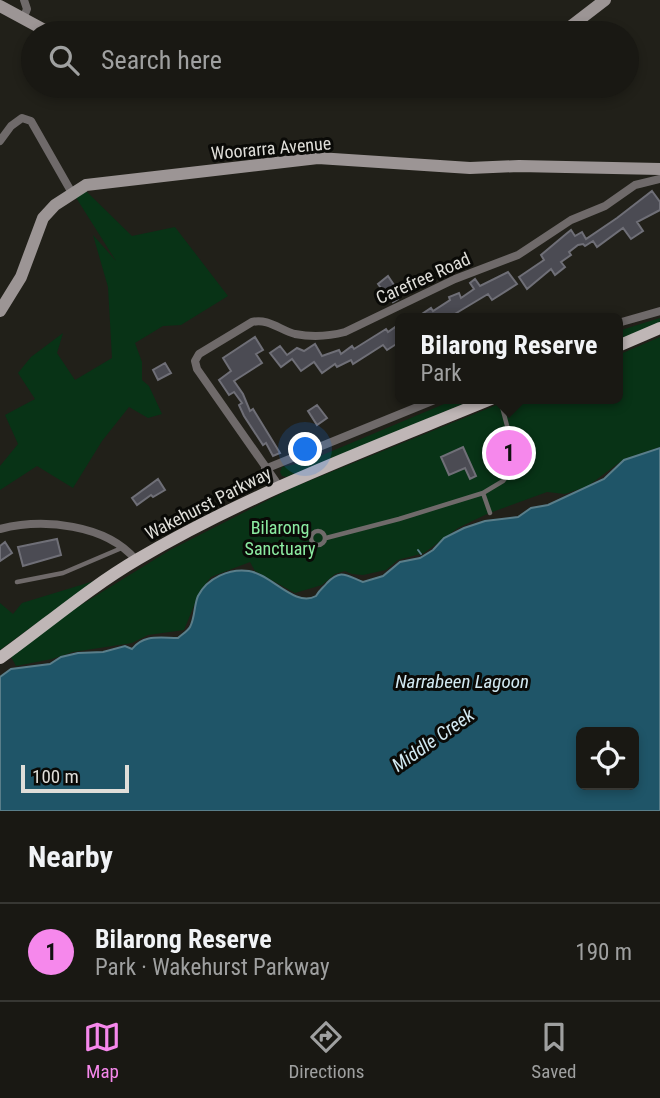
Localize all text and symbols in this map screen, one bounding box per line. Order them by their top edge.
search box [21,21,639,98]
icon: search [45,41,83,79]
text: Search here [101,45,222,75]
street label: Woorarra Avenue [210,132,332,164]
street label: Carefree Road [373,248,473,308]
popup [395,313,623,404]
text: Bilarong Reserve [421,330,597,360]
text: Park [421,360,462,387]
pin: 1 [486,427,532,479]
your location [288,432,322,466]
street label: Wakehurst Parkway [141,462,275,544]
park label: Bilarong Sanctuary [245,517,316,559]
water label: Narrabeen Lagoon [395,670,529,693]
water label: Middle Creek [387,703,479,777]
map controls [576,727,639,790]
button: locate [576,727,639,790]
scale bar [21,762,130,794]
text: 100 m [32,765,79,788]
text: Nearby [28,839,113,874]
text: Bilarong Reserve [95,924,272,954]
text: 1 [45,939,57,966]
text: 190 m [575,939,632,966]
text: Park · Wakehurst Parkway [95,954,329,981]
tab: Map [83,1018,121,1083]
tab: Directions [288,1018,364,1083]
tab: Saved [531,1018,577,1083]

